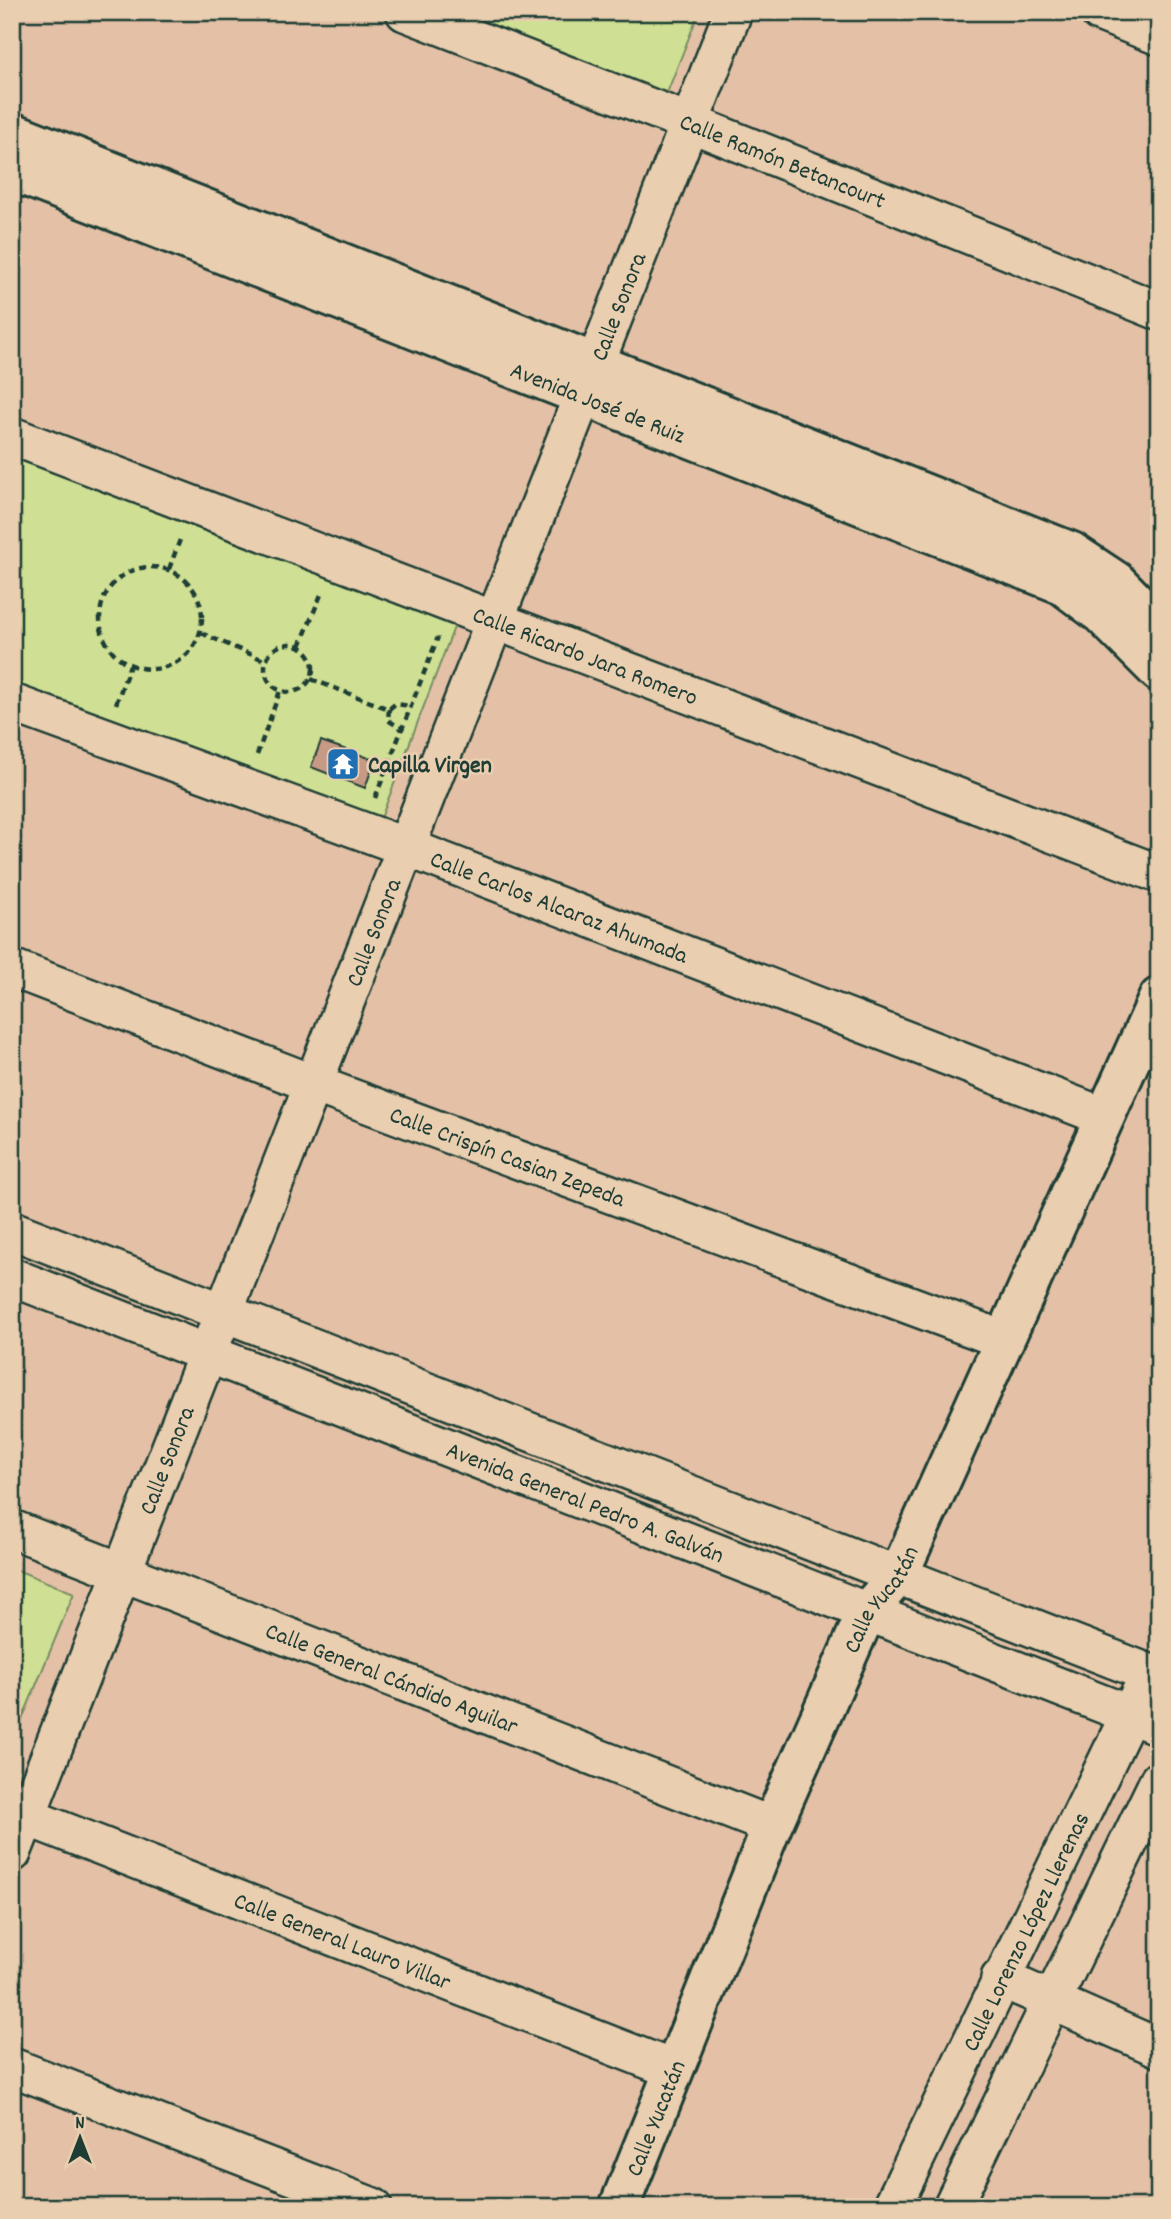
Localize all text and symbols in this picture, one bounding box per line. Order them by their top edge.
street label: Calle Ramón Betancourt [674,107,890,220]
street label: Calle Sonora [584,248,657,367]
street label: Avenida José de Ruiz [505,355,690,454]
street label: Calle Ricardo Jara Romero [467,599,702,716]
temple icon: Capilla Virgen [324,745,362,783]
place label: Capilla Virgen [368,750,492,784]
street label: Calle Carlos Alcaraz Ahumada [424,844,693,975]
street label: Calle Sonora [339,873,412,992]
street label: Calle Crispín Casian Zepeda [384,1099,630,1218]
street label: Calle Sonora [132,1401,206,1520]
street label: Avenida General Pedro A. Galván [441,1435,728,1574]
street label: Calle Yucatán [836,1541,929,1659]
street label: Calle General Cándido Aguilar [260,1616,522,1745]
street label: Calle Lorenzo López Llerenas [955,1807,1100,2058]
street label: Calle General Lauro Villar [228,1885,455,2001]
street label: Calle Yucatán [619,2056,696,2182]
north arrow [46,2104,116,2174]
text: N [75,2111,85,2138]

